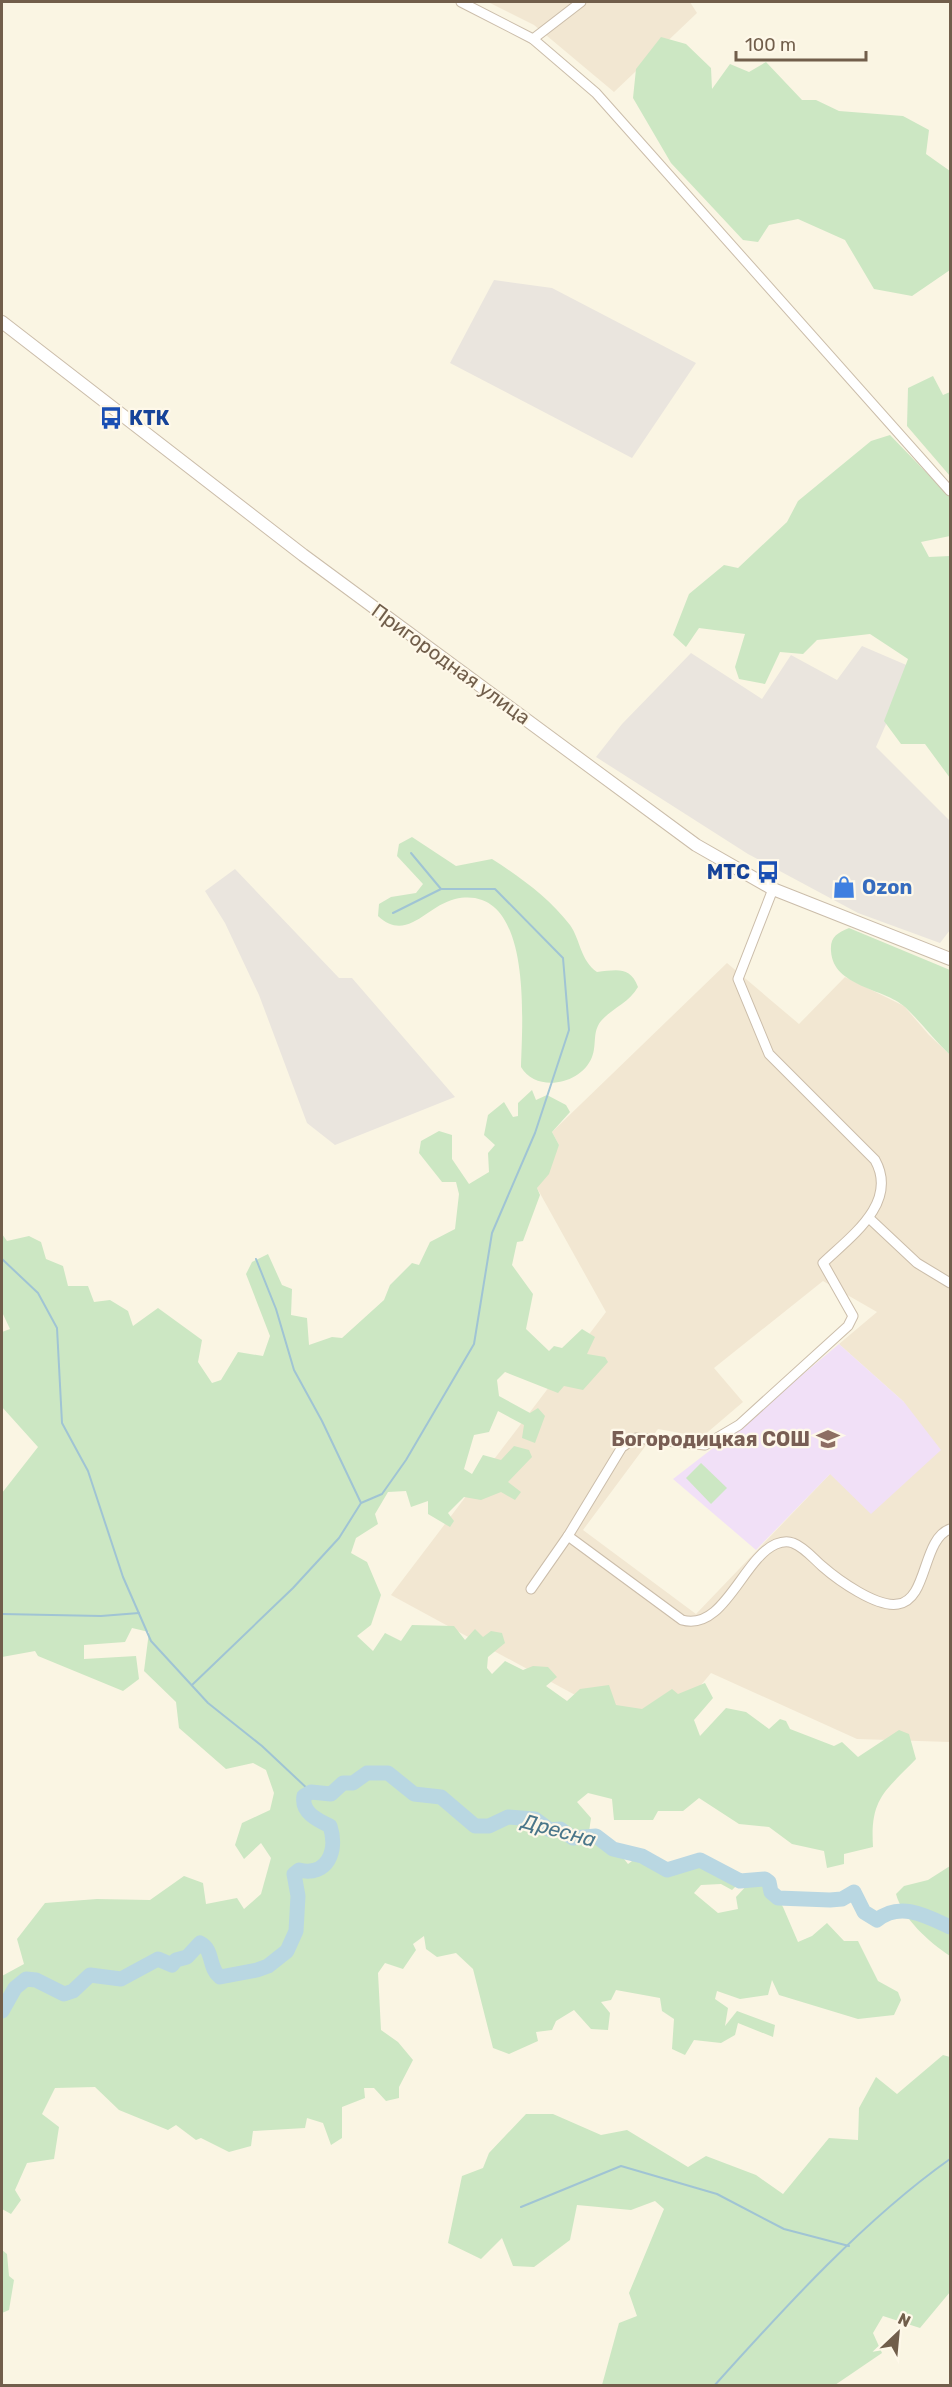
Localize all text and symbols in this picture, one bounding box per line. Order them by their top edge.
scale bar [736,24,866,62]
text: 100 m [745,34,796,56]
bus stop icon: КТК [98,405,124,431]
place label: КТК [129,406,170,430]
street label: Пригородная улица [367,598,535,730]
bus stop icon: МТС [755,859,781,885]
place label: МТС [707,860,750,884]
shop icon: Ozon [831,874,857,900]
place label: Ozon [862,875,912,899]
school or university icon: Богородицкая СОШ [815,1426,841,1452]
place label: Богородицкая СОШ [611,1427,810,1451]
water label: Дресна [517,1808,599,1852]
north arrow [868,2303,928,2363]
text: N [895,2309,914,2331]

